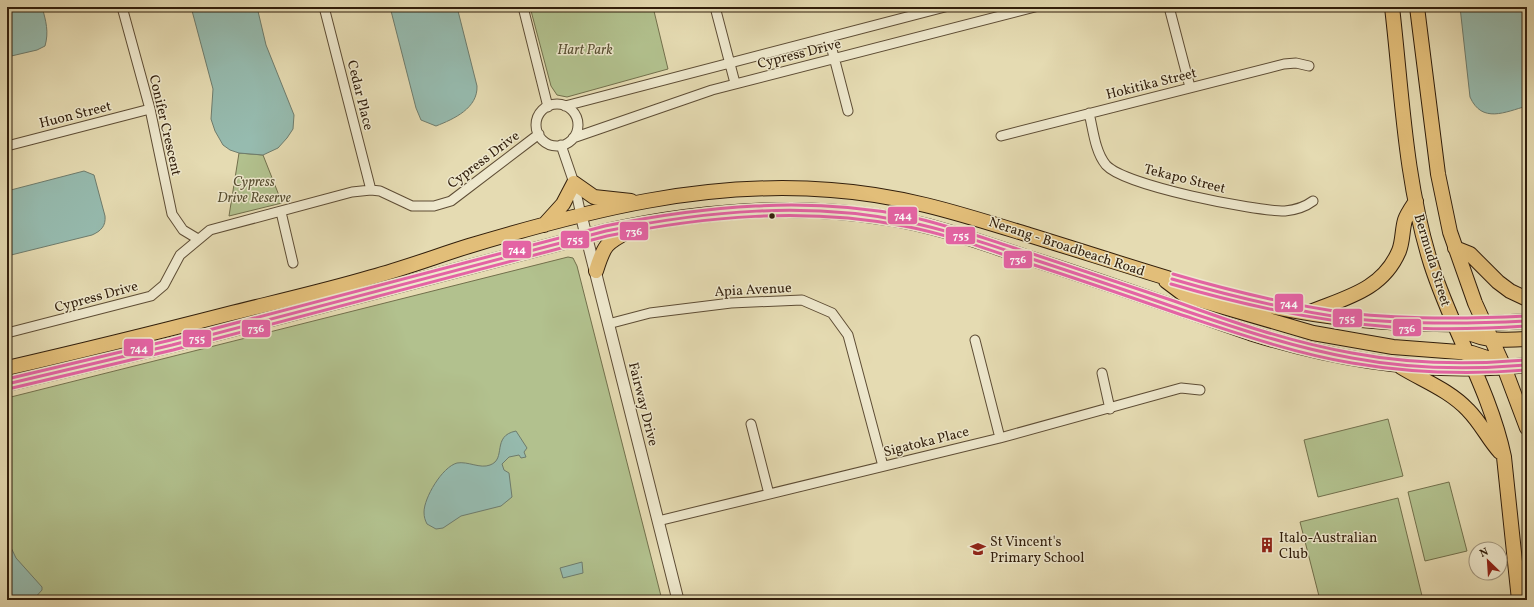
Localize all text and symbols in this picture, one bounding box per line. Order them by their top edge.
street label: Cypress Drive [756,35,844,74]
park label: Hart Park [557,41,613,60]
street label: Cedar Place [342,58,377,133]
street label: Hokitika Street [1104,64,1199,105]
street label: Conifer Crescent [144,73,185,178]
street label: Huon Street [37,97,114,134]
street label: Cypress Drive [444,127,524,194]
street label: Tekapo Street [1142,160,1227,199]
park label: Cypress Drive Reserve [217,173,291,208]
line badge: 744 [887,206,918,225]
text: 744 [894,209,912,224]
unlabelled marker [767,211,777,221]
street label: Bermuda Street [1408,212,1455,309]
street label: Nerang - Broadbeach Road [986,213,1147,282]
line badge: 736 [619,221,649,241]
text: 736 [626,225,642,240]
line badge: 755 [945,226,976,245]
text: 755 [953,229,969,244]
line badge: 755 [560,230,590,249]
text: 755 [567,233,583,248]
line badge: 744 [502,240,532,259]
text: 744 [508,243,526,258]
line badge: 736 [1003,250,1033,269]
text: 736 [1010,253,1026,268]
street label: Cypress Drive [53,277,141,318]
street label: Apia Avenue [714,279,792,302]
line badge: 744 [1274,293,1304,313]
text: 744 [1280,297,1298,312]
line badge: 755 [1332,308,1363,328]
text: 755 [1339,312,1355,327]
line badge: 736 [1392,318,1422,337]
line badge: 736 [241,319,271,338]
text: 736 [248,322,264,337]
text: 736 [1399,322,1415,337]
line badge: 755 [182,329,212,348]
text: 755 [189,332,205,347]
line badge: 744 [123,338,154,357]
text: 744 [130,342,148,357]
street label: Fairway Drive [623,360,662,449]
street label: Sigatoka Place [882,423,971,462]
place label: Italo-Australian Club [1279,529,1377,564]
place label: St Vincent's Primary School [990,533,1084,568]
building icon: Italo-Australian Club [1258,536,1276,554]
school or university icon: St Vincent's Primary School [969,540,987,558]
north arrow [1468,541,1508,581]
text: N [1478,545,1491,562]

